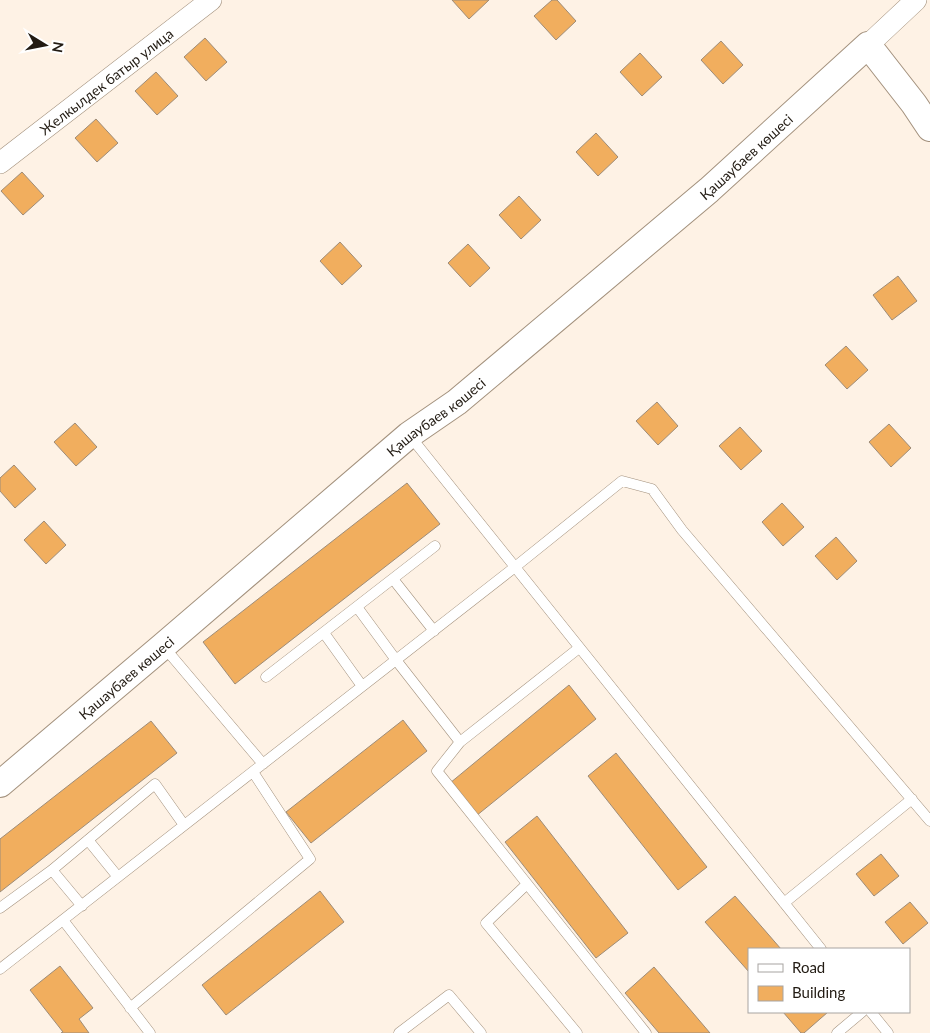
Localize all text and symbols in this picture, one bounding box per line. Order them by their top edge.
north arrow [20,20,70,70]
street label: Желкылдек батыр улица [36,24,176,138]
text: N [49,41,68,54]
street label: Қашаубаев көшесі [696,110,796,203]
street label: Қашаубаев көшесі [383,374,488,459]
street label: Қашаубаев көшесі [75,632,177,722]
legend [748,948,910,1013]
text: Road [792,958,825,976]
text: Building [792,983,845,1001]

